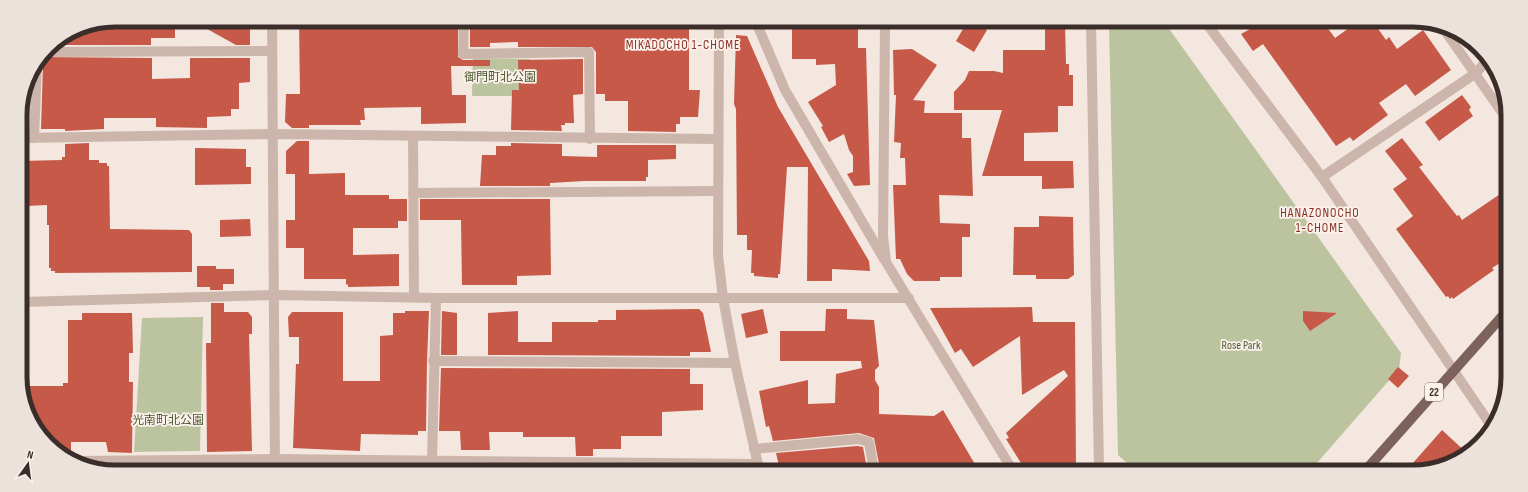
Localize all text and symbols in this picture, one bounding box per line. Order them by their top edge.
district label: MIKADOCHO 1-CHOME [626,37,740,53]
park label: 御門町北公園 [464,70,536,85]
district label: HANAZONOCHO 1-CHOME [1280,205,1360,236]
park label: Rose Park [1222,338,1261,353]
road number: 22 [1425,383,1443,401]
park label: 光南町北公園 [132,413,204,428]
north arrow [8,444,48,484]
text: N [26,448,35,462]

